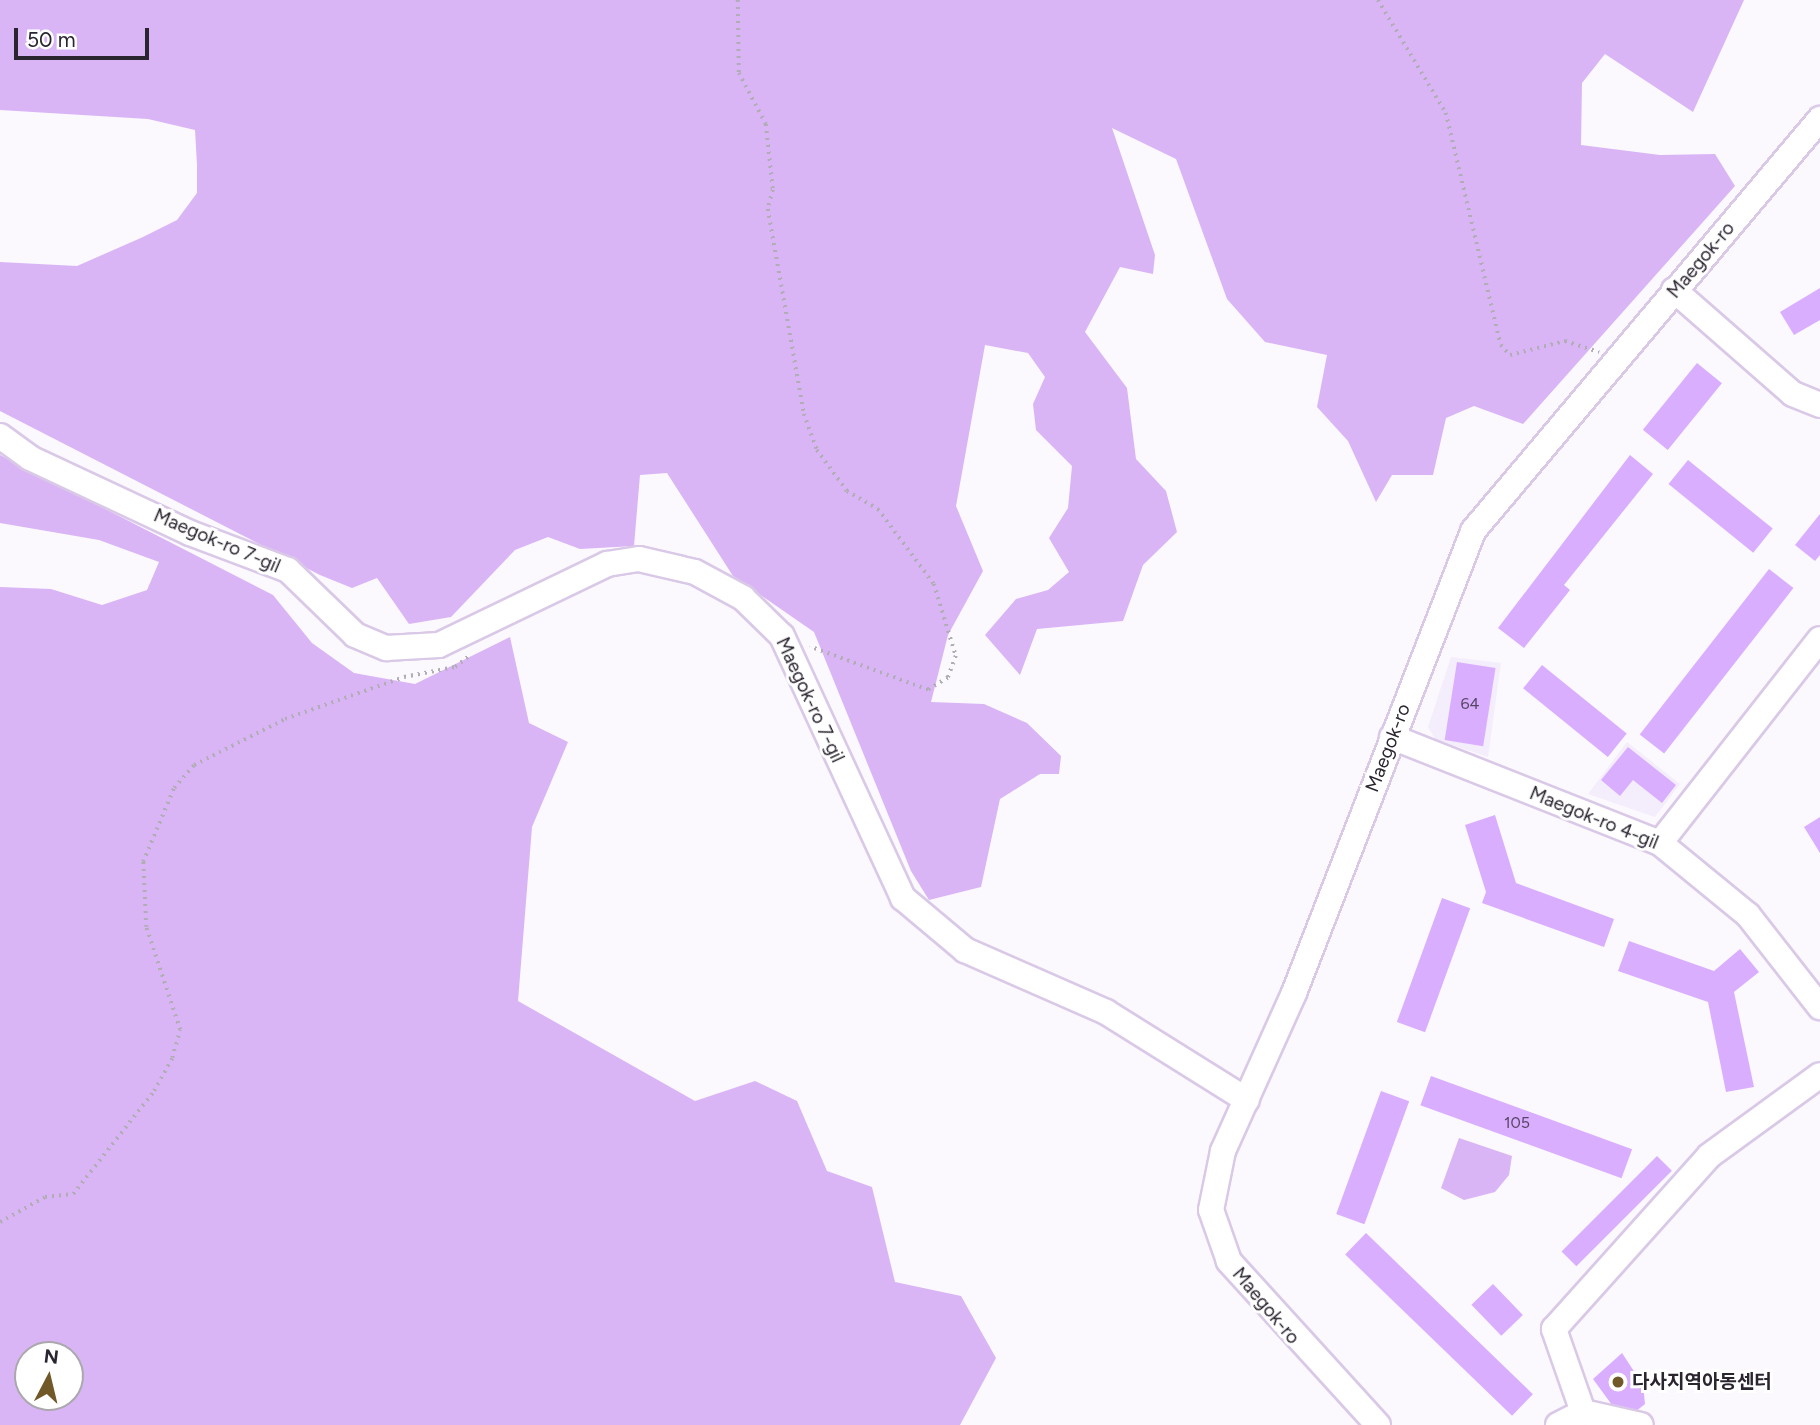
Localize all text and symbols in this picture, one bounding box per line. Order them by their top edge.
scale bar [18,14,152,58]
text: 50 m [27,27,76,52]
street label: Maegok-ro [1662,217,1740,303]
street label: Maegok-ro 7-gil [150,504,284,578]
street label: Maegok-ro 7-gil [771,634,849,766]
house number: 64 [1461,694,1479,714]
street label: Maegok-ro [1361,701,1415,795]
street label: Maegok-ro 4-gil [1526,782,1662,854]
house number: 105 [1504,1113,1530,1133]
street label: Maegok-ro [1227,1263,1305,1349]
north arrow [14,1341,84,1411]
text: N [43,1344,60,1369]
place label: 다사지역아동센터 [1632,1371,1772,1393]
marker: 다사지역아동센터 [1610,1374,1626,1390]

